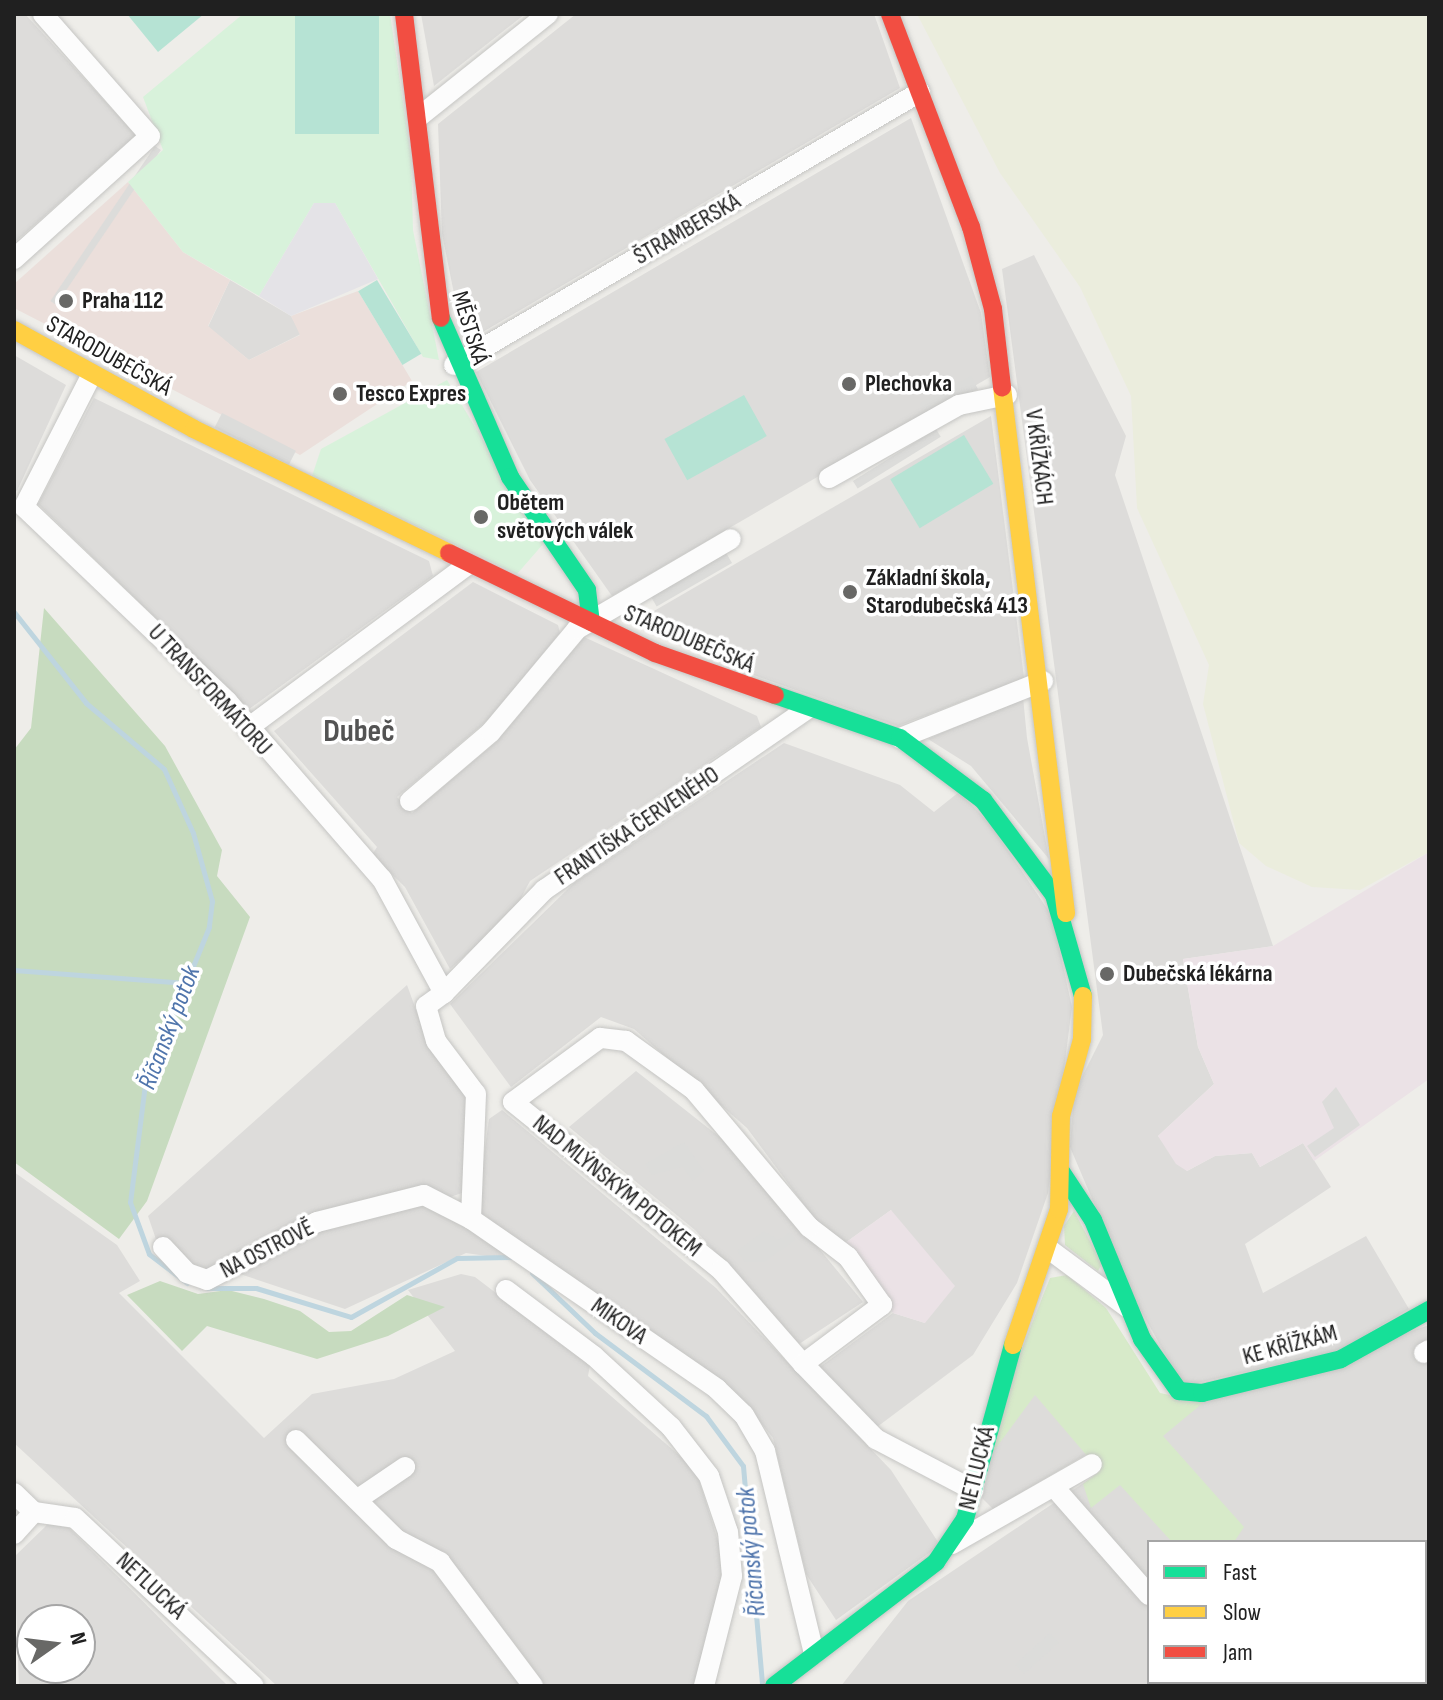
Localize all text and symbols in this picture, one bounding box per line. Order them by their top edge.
street label: ŠTRAMBERSKÁ [629,187,745,271]
place label: Praha 112 [82,287,164,315]
street label: MĚSTSKÁ [445,288,495,368]
marker: Praha 112 [57,292,75,310]
street label: STARODUBEČSKÁ [41,310,177,402]
place label: Plechovka [865,370,952,398]
marker: Plechovka [840,375,858,393]
place label: Tesco Expres [356,380,466,408]
marker: Tesco Expres [331,385,349,403]
street label: V KŘÍŽKÁCH [1019,408,1059,506]
place label: Obětem světových válek [497,489,633,545]
marker: Obětem světových válek [472,508,490,526]
place label: Základní škola, Starodubečská 413 [866,564,1028,620]
marker: Základní škola, Starodubečská 413 [841,583,859,601]
street label: STARODUBEČSKÁ [619,599,759,679]
street label: U TRANSFORMÁTORU [142,618,278,762]
district label: Dubeč [323,713,395,751]
street label: FRANTIŠKA ČERVENÉHO [549,760,725,892]
place label: Dubečská lékárna [1123,960,1272,988]
water label: Říčanský potok [132,962,208,1094]
marker: Dubečská lékárna [1098,965,1116,983]
street label: NAD MLÝNSKÝM POTOKEM [527,1109,707,1263]
street label: NA OSTROVĚ [215,1213,319,1285]
street label: MIKOVA [585,1292,653,1350]
street label: KE KŘÍŽKÁM [1240,1319,1340,1371]
street label: NETLUCKÁ [953,1423,1001,1513]
water label: Říčanský potok [731,1486,773,1618]
legend [1147,1540,1427,1684]
street label: NETLUCKÁ [110,1546,192,1626]
text: Fast [1223,1558,1257,1587]
text: Slow [1223,1598,1261,1627]
north arrow [16,1604,96,1684]
text: N [63,1630,92,1648]
text: Jam [1223,1638,1253,1667]

